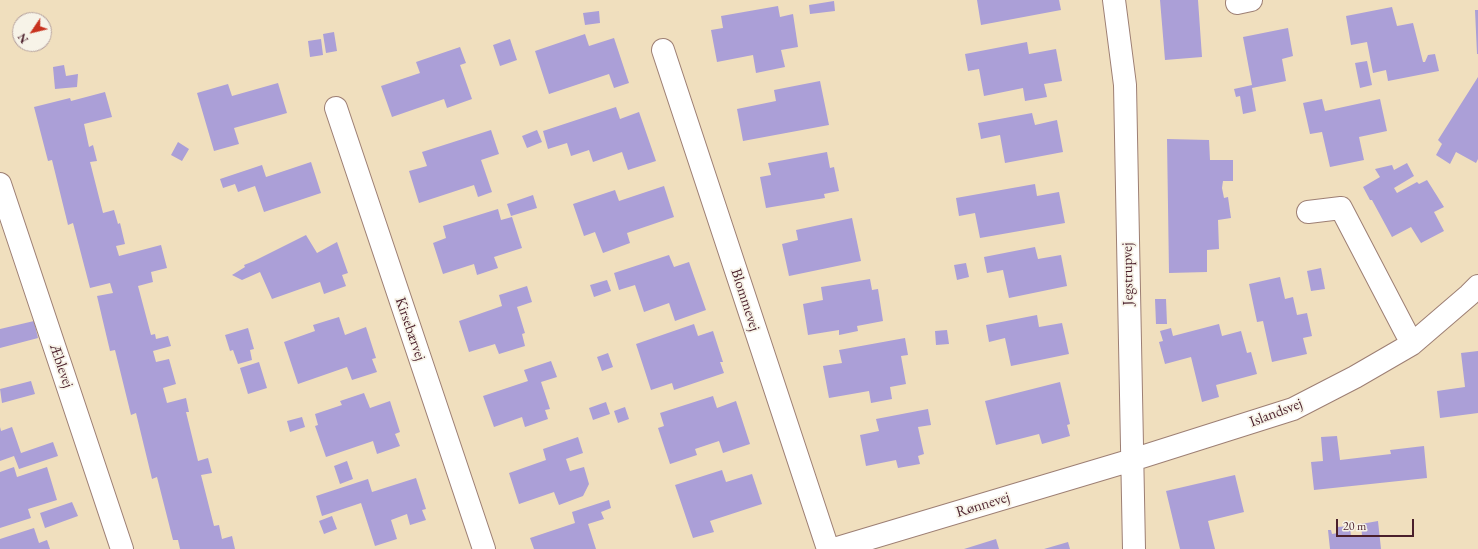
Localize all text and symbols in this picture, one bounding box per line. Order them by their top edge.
north arrow [12,12,52,52]
text: N [15,31,31,46]
street label: Jegstrupvej [1118,242,1138,306]
street label: Blommevej [726,267,764,333]
street label: Kirsebærvej [391,295,429,363]
street label: Æblevej [45,342,77,390]
street label: Islandsvej [1247,395,1305,431]
street label: Rønnevej [954,488,1012,522]
scale bar [1338,511,1416,537]
text: 20 m [1343,518,1366,534]

